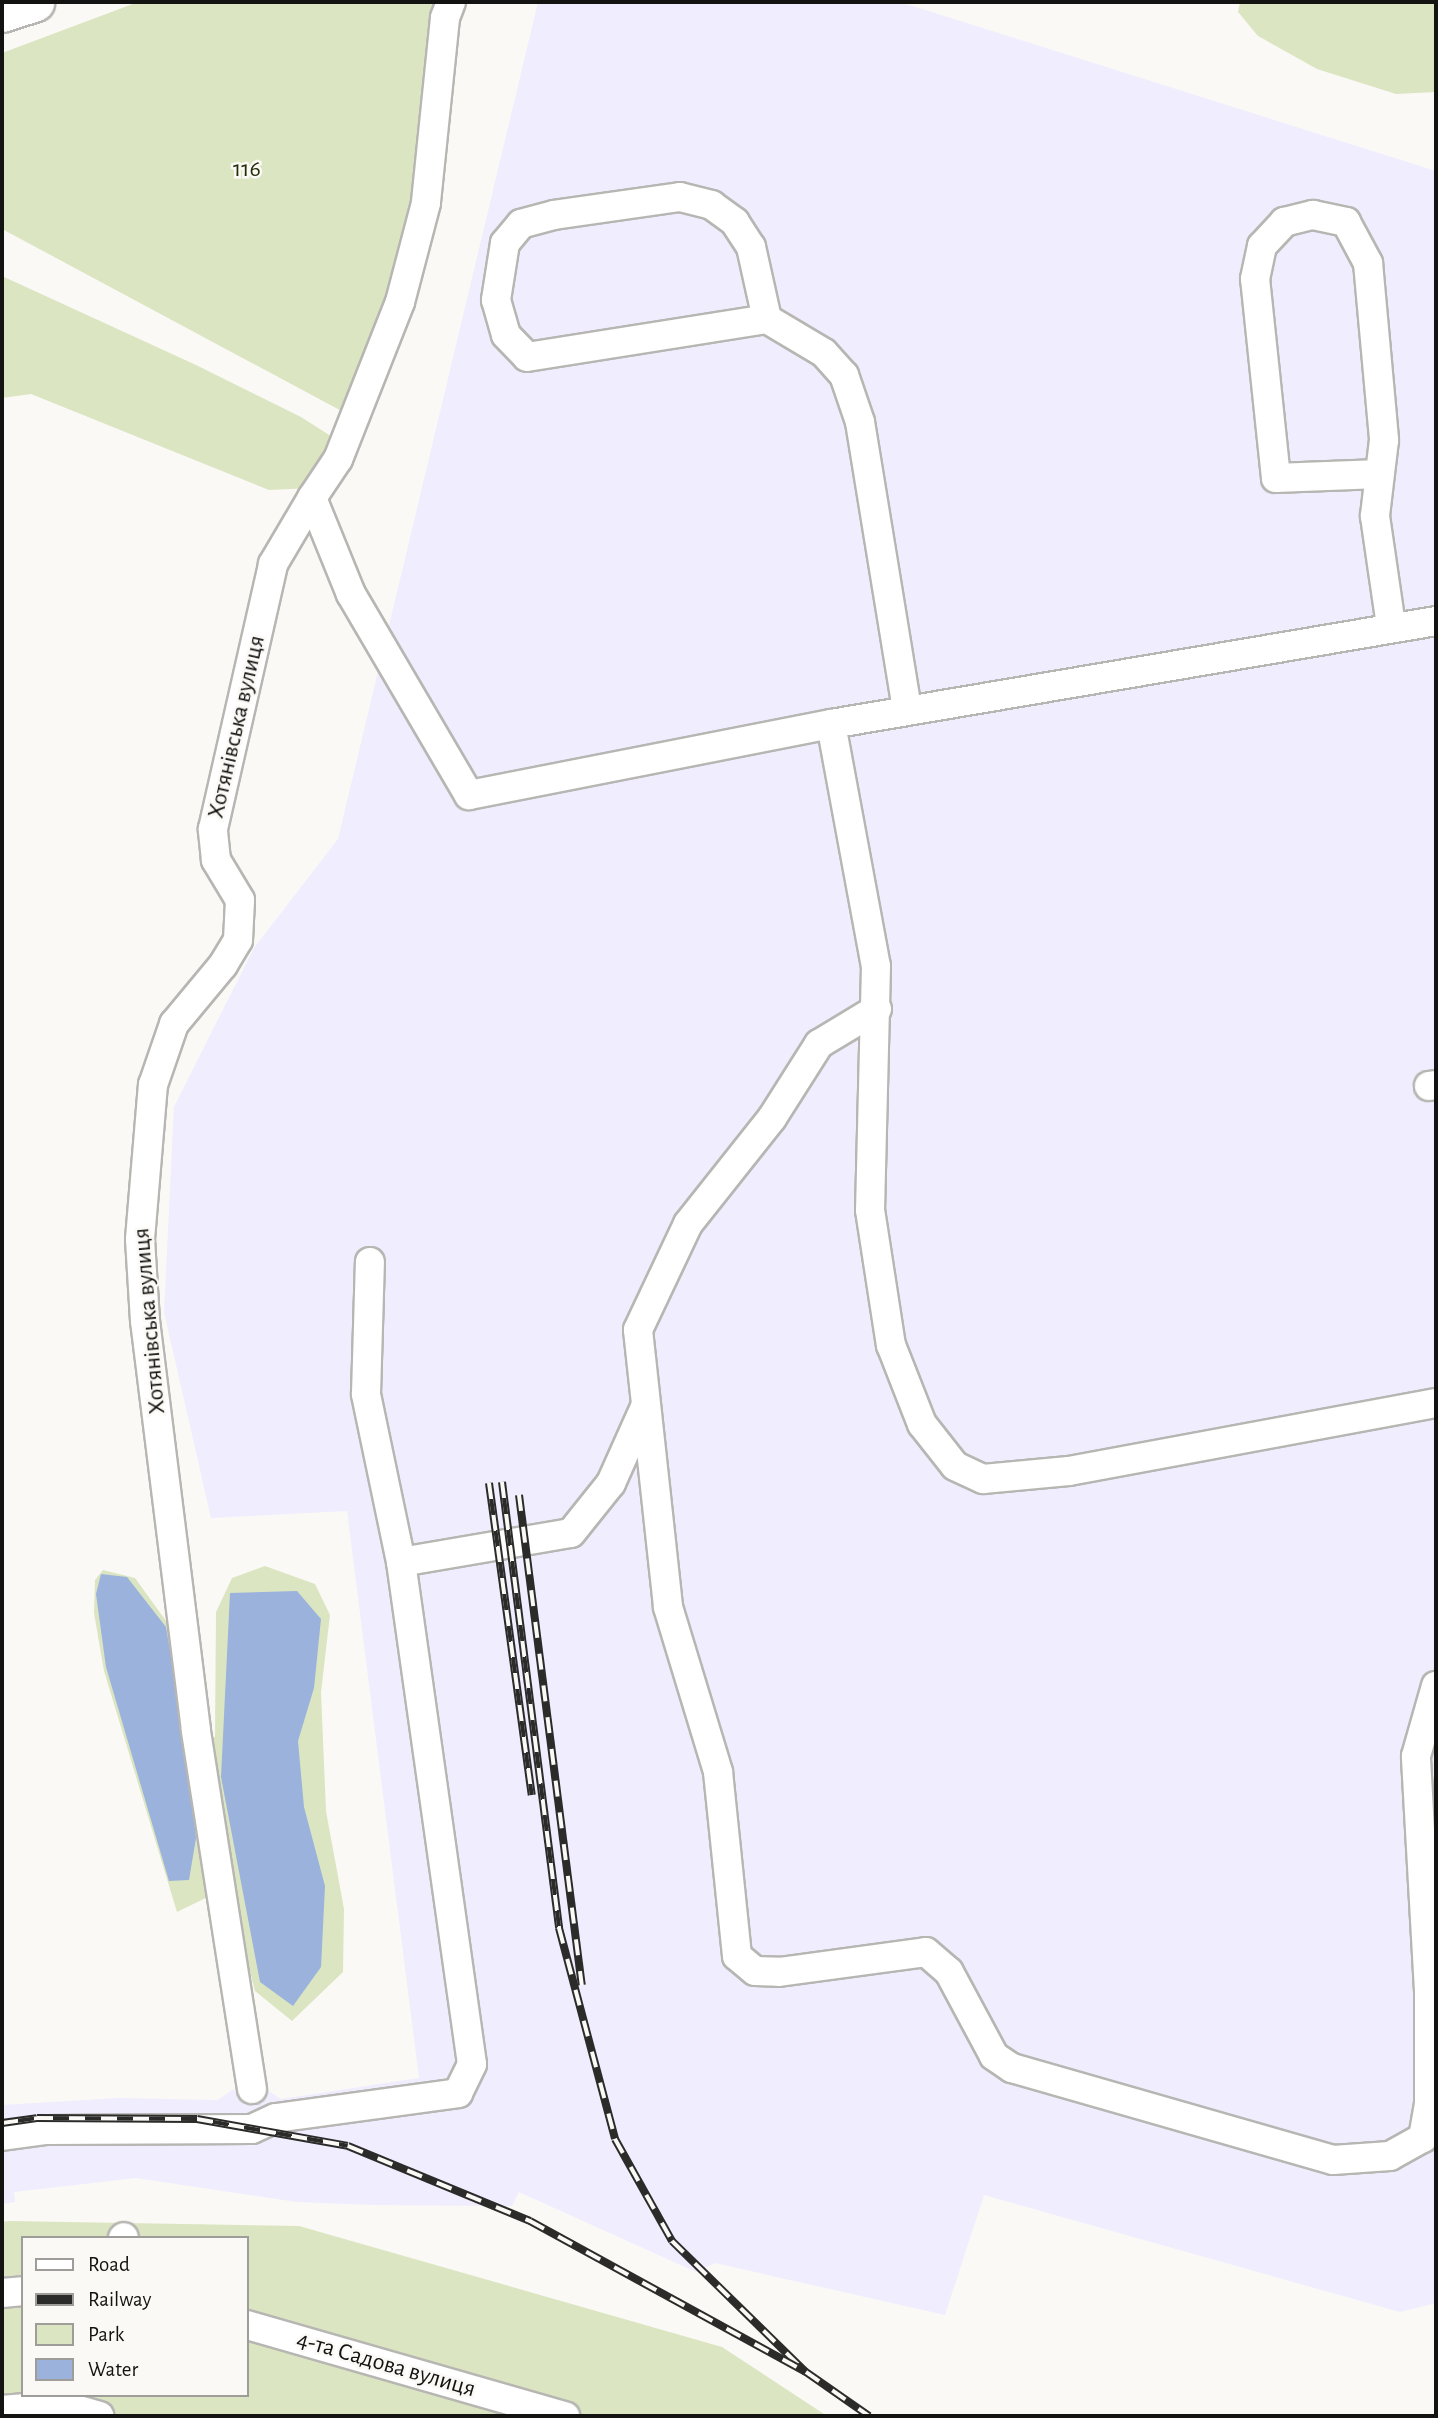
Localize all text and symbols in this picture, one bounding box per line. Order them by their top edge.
park label: 116 [233,156,261,184]
street label: Хотянівська вулиця [202,633,272,821]
street label: Хотянівська вулиця [128,1227,172,1415]
legend [21,2236,248,2397]
text: Road [88,2254,130,2275]
text: Railway [88,2289,151,2310]
text: Park [88,2324,124,2345]
street label: 4-та Садова вулиця [293,2326,479,2404]
text: Water [88,2359,138,2380]

